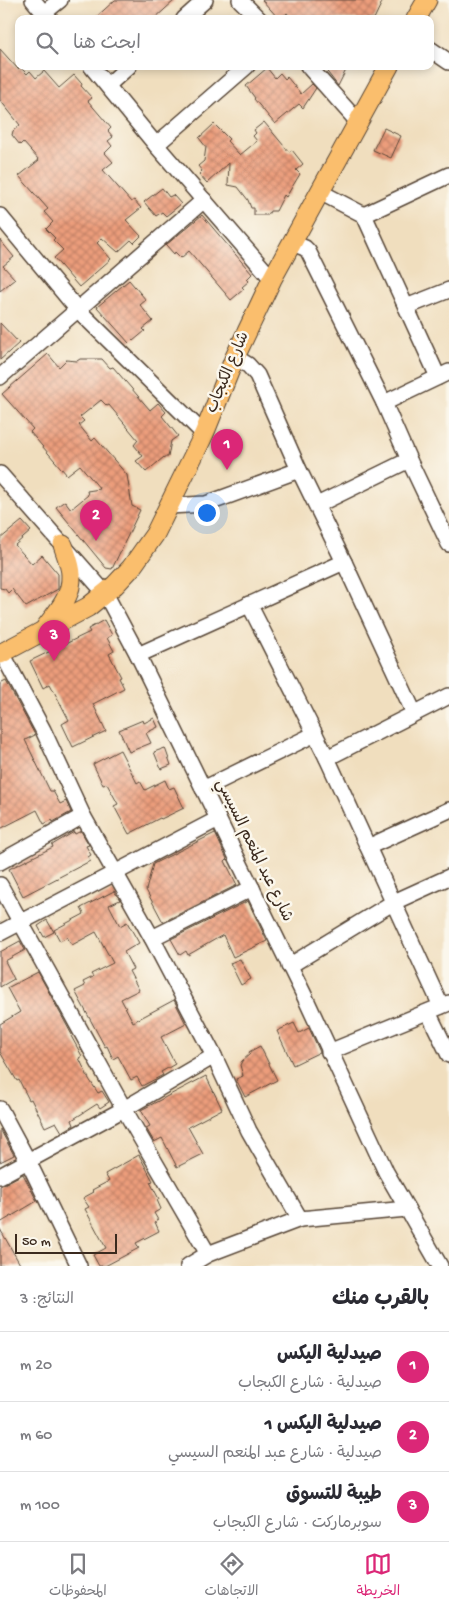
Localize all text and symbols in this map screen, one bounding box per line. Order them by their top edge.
search box [15,15,434,70]
icon: search [33,29,61,57]
text: ابحث هنا [73,33,141,56]
street label: شارع الكبجاب [203,330,255,416]
pin: 1 [211,429,243,470]
pin: 2 [80,500,112,541]
your location [194,500,220,526]
pin: 3 [38,620,70,661]
street label: شارع عبد المنعم السيسي [208,777,296,926]
scale bar [15,1231,118,1254]
text: 50 m [22,1234,51,1251]
text: بالقرب منك [332,1288,429,1313]
text: النتائج: 3 [20,1291,74,1310]
text: صيدلية اليكس [277,1344,382,1367]
text: 20 m [20,1357,52,1376]
text: 1 [410,1357,416,1376]
text: صيدلية · شارع الكبجاب [238,1375,382,1394]
text: صيدلية اليكس 1 [265,1414,382,1437]
text: 60 m [20,1427,52,1446]
text: 2 [409,1427,417,1446]
text: صيدلية · شارع عبد المنعم السيسي [168,1445,382,1464]
text: طيبة للتسوق [286,1484,382,1507]
text: 100 m [20,1497,60,1516]
text: 3 [409,1497,417,1516]
text: سوبرماركت · شارع الكبجاب [213,1515,382,1534]
tab: المحفوظات [49,1550,107,1603]
tab: الاتجاهات [204,1550,259,1603]
tab: الخريطة [356,1550,400,1603]

